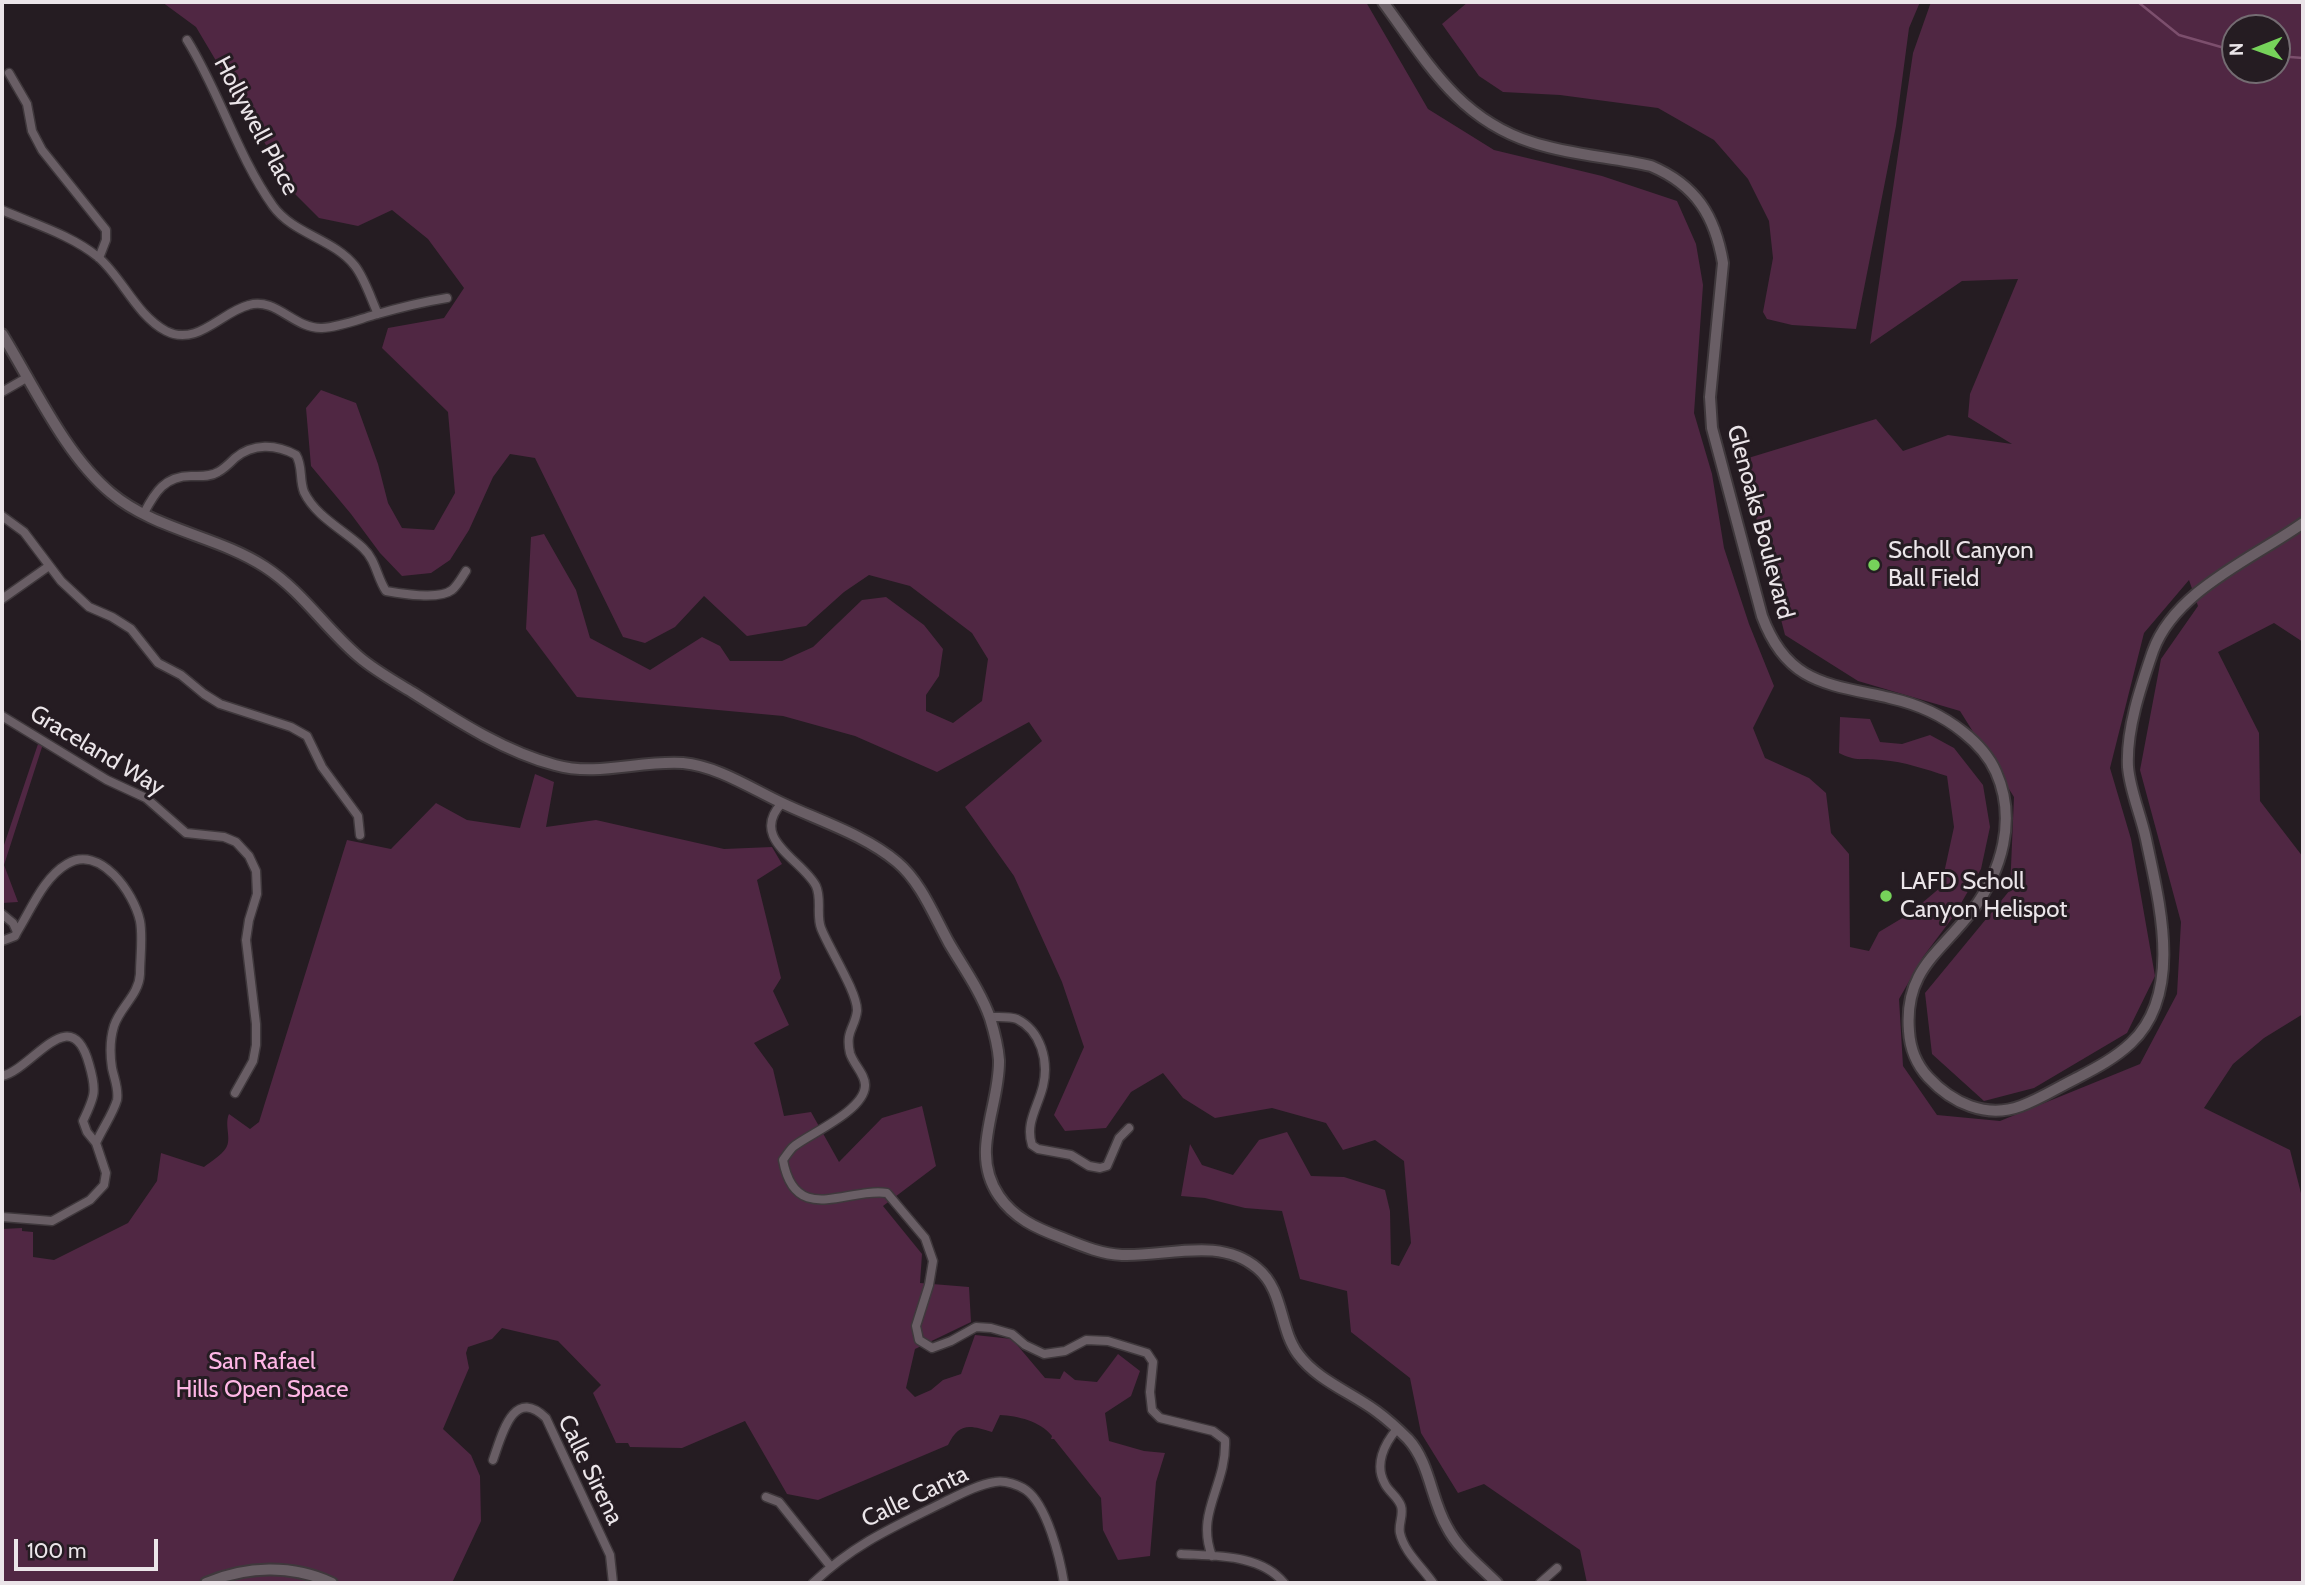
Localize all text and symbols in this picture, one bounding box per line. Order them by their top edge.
north arrow [2221,14,2291,84]
text: N [2225,42,2248,56]
street label: Hollywell Place [207,52,305,200]
street label: Glenoaks Boulevard [1720,422,1800,622]
place label: Scholl Canyon Ball Field [1888,537,2034,593]
marker: Scholl Canyon Ball Field [1866,557,1882,573]
street label: Graceland Way [24,699,170,803]
place label: LAFD Scholl Canyon Helispot [1900,868,2067,924]
marker: LAFD Scholl Canyon Helispot [1878,888,1894,904]
park label: San Rafael Hills Open Space [175,1348,349,1404]
street label: Calle Sirena [551,1410,629,1530]
street label: Calle Canta [857,1460,973,1534]
scale bar [18,1526,161,1570]
text: 100 m [27,1538,86,1563]

